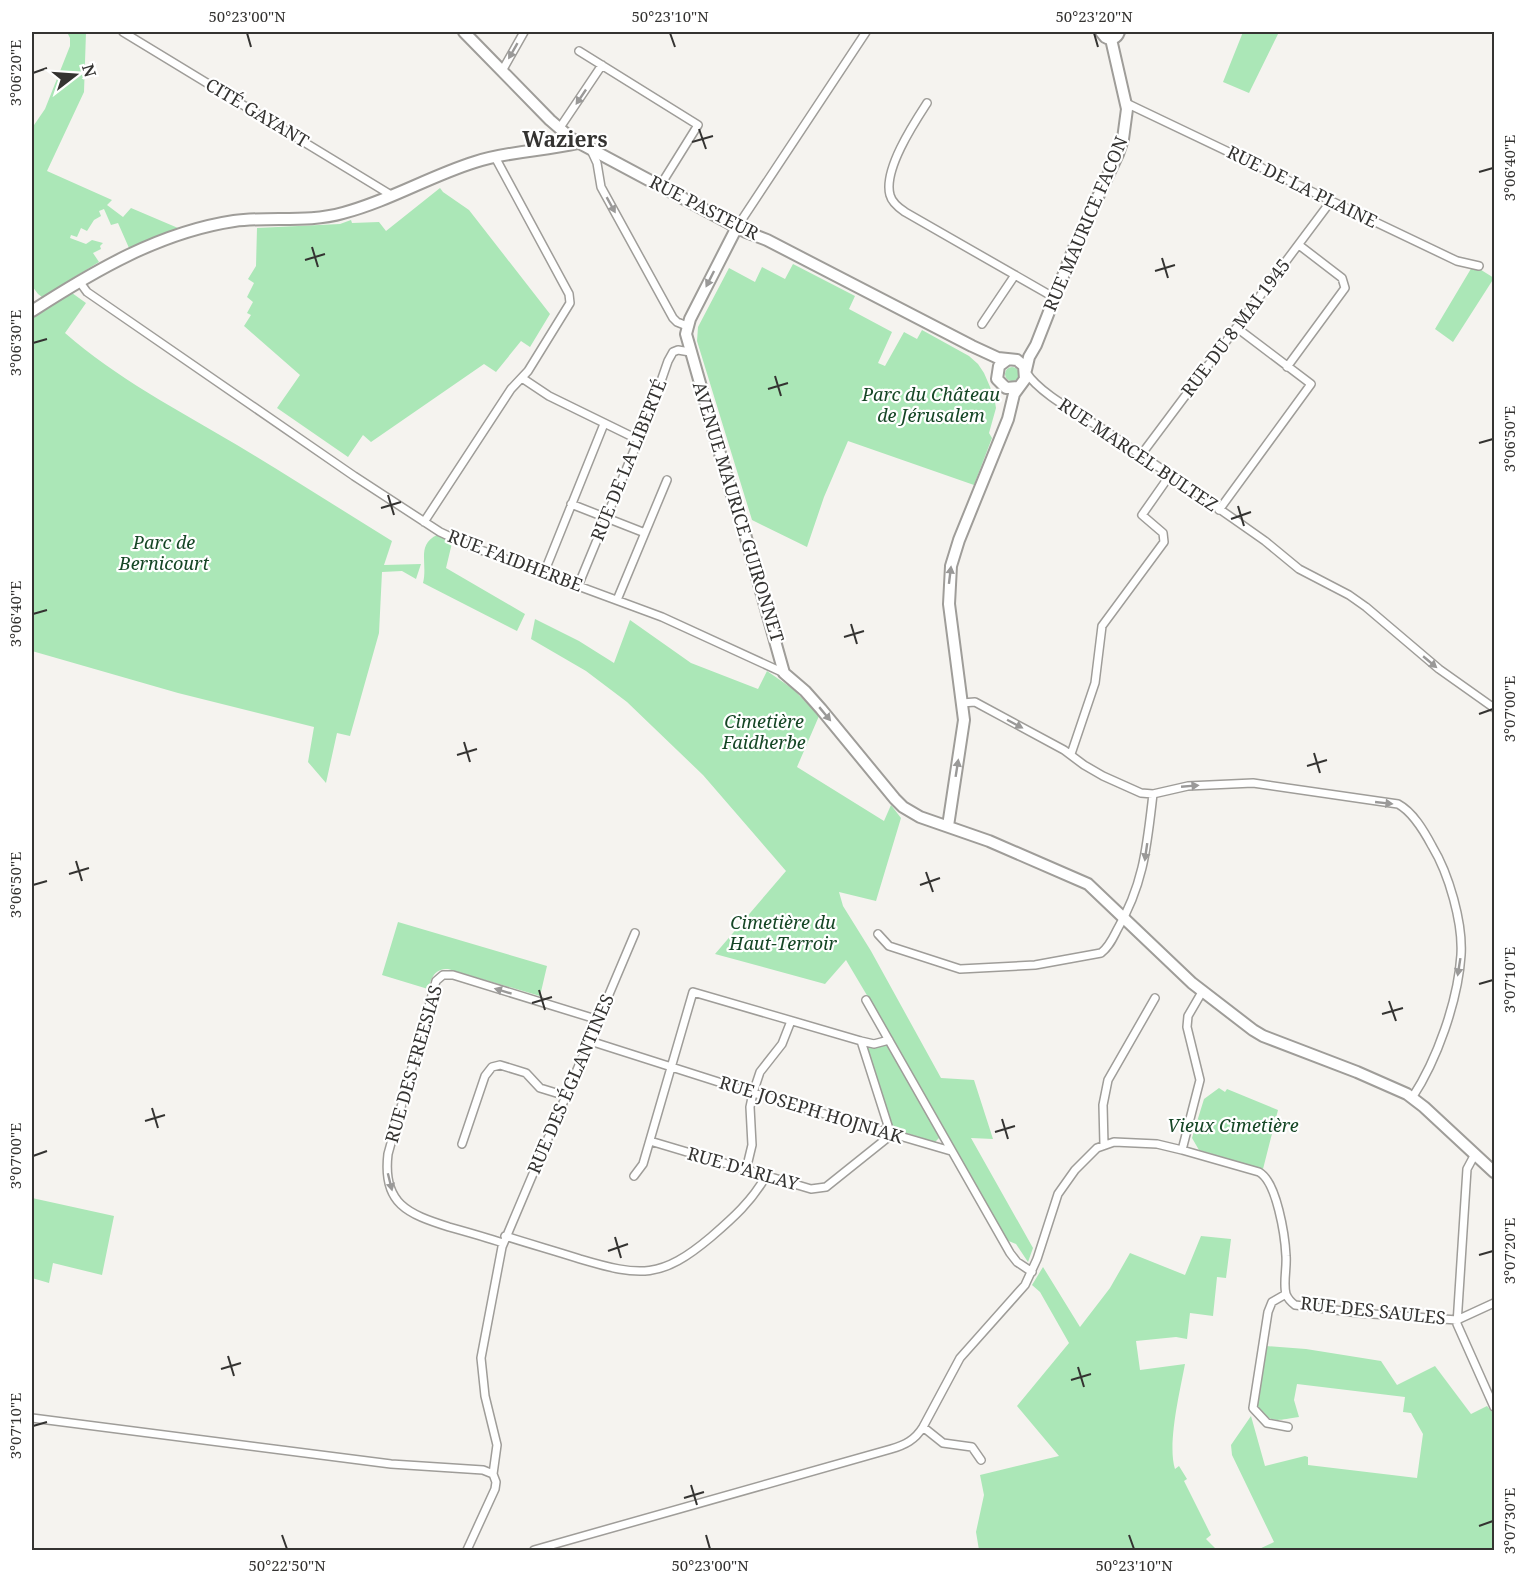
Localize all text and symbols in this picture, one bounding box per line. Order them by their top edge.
text: 50°23'00"N [208,6,286,26]
text: 50°23'10"N [631,6,709,26]
text: 50°23'20"N [1055,6,1133,26]
text: 3°06'20"E [5,40,25,106]
one-way arrow [508,43,518,60]
north arrow [45,45,105,105]
text: N [77,61,102,80]
street label: CITÉ GAYANT [201,72,314,152]
one-way arrow [576,89,587,105]
district label: Waziers [522,125,608,153]
street label: RUE MAURICE FACON [1037,132,1133,315]
text: 3°06'40"E [1499,135,1519,201]
street label: RUE DE LA PLAINE [1223,139,1382,233]
street label: RUE PASTEUR [646,169,763,245]
one-way arrow [605,196,615,213]
street label: RUE DU 8 MAI 1945 [1175,254,1295,401]
one-way arrow [705,270,715,287]
text: 3°06'30"E [5,310,25,376]
street label: RUE DE LA LIBERTÉ [585,375,672,544]
street label: AVENUE MAURICE GUIRONNET [688,378,790,645]
park label: Parc du Château de Jérusalem [861,382,1000,427]
street label: RUE MARCEL BULTEZ [1054,392,1223,516]
text: 3°06'50"E [1499,406,1519,472]
street label: RUE FAIDHERBE [445,523,586,597]
park label: Parc de Bernicourt [118,530,209,575]
one-way arrow [946,565,955,584]
text: 3°06'40"E [5,581,25,647]
one-way arrow [1422,655,1438,668]
text: 3°07'00"E [1499,676,1519,742]
one-way arrow [819,706,832,722]
park label: Cimetière Faidherbe [721,709,806,754]
one-way arrow [1007,719,1024,729]
one-way arrow [953,759,962,778]
one-way arrow [1181,781,1200,791]
one-way arrow [1374,798,1393,808]
one-way arrow [1141,842,1150,861]
text: 3°06'50"E [5,852,25,918]
park label: Cimetière du Haut-Terroir [728,910,837,955]
text: 3°07'10"E [1499,947,1519,1013]
one-way arrow [1455,957,1464,976]
street label: RUE DES FREESIAS [379,982,447,1145]
one-way arrow [494,986,512,995]
street label: RUE DES ÉGLANTINES [521,990,619,1177]
street label: RUE JOSEPH HOJNIAK [717,1070,906,1149]
park label: Vieux Cimetière [1167,1113,1299,1137]
text: 3°07'00"E [5,1123,25,1189]
street label: RUE D'ARLAY [685,1141,802,1196]
one-way arrow [385,1173,395,1191]
text: 3°07'20"E [1499,1218,1519,1284]
street label: RUE DES SAULES [1299,1290,1447,1330]
text: 3°07'10"E [5,1393,25,1459]
text: 3°07'30"E [1499,1488,1519,1554]
text: 50°22'50"N [248,1555,326,1575]
text: 50°23'00"N [671,1555,749,1575]
text: 50°23'10"N [1095,1555,1173,1575]

